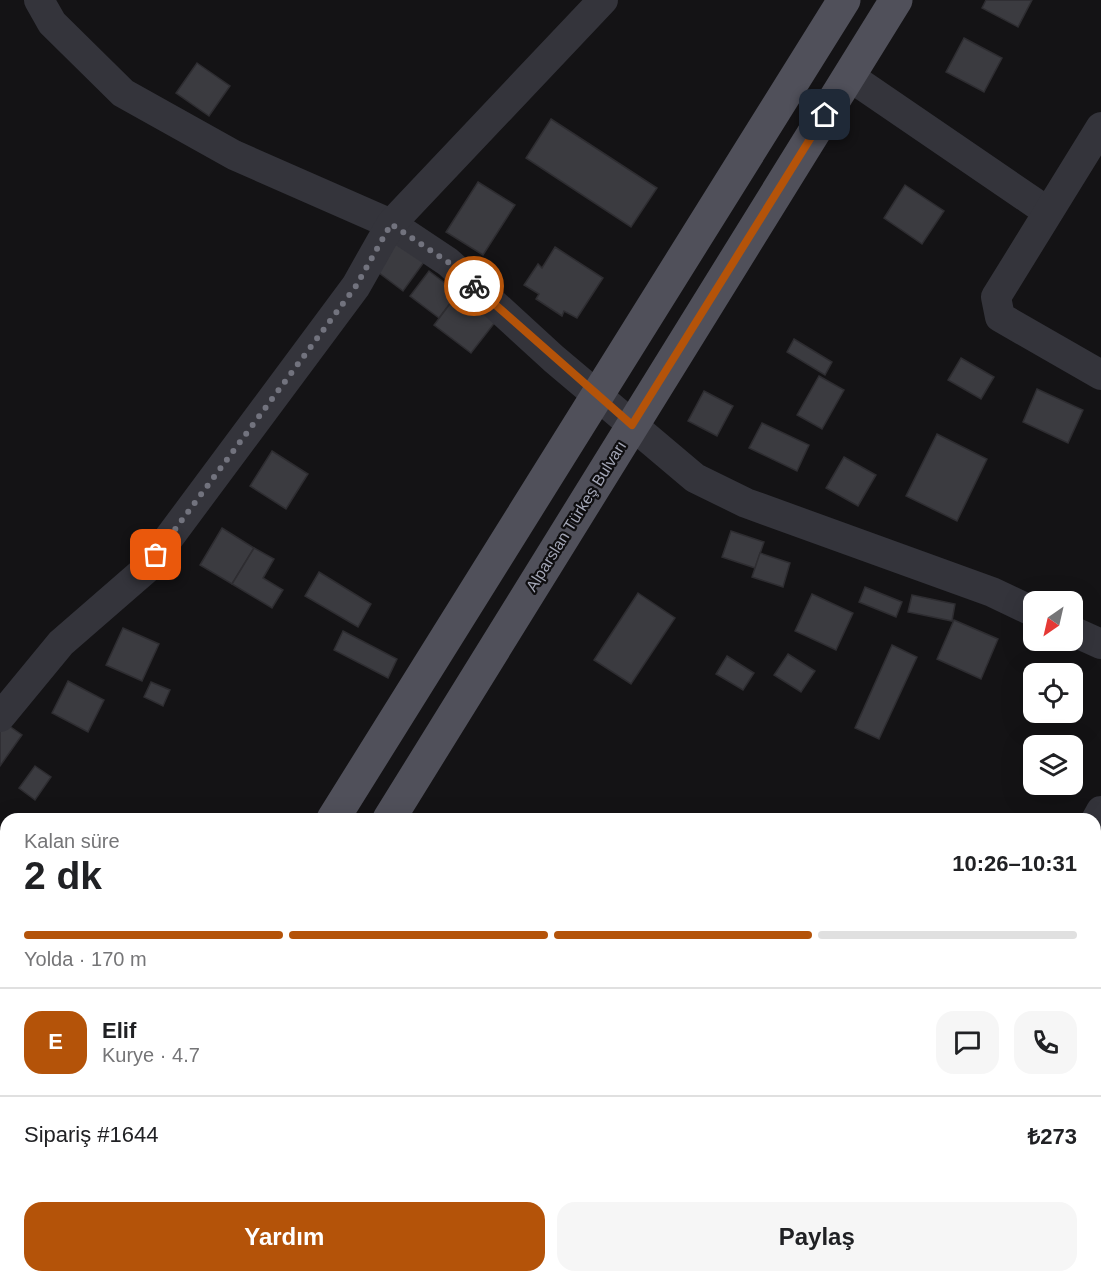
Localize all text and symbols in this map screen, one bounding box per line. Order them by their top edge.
pin [799,89,850,140]
icon: home [808,98,841,131]
courier [444,256,504,316]
icon: bike [458,270,491,303]
street label: Alparslan Türkeş Bulvarı [523,438,629,594]
pin [130,529,181,580]
icon: bag [139,538,172,571]
north arrow [1023,591,1083,651]
map controls [1023,591,1083,795]
button: locate [1023,663,1083,723]
button: layers [1023,735,1083,795]
text: Kalan süre [24,830,120,852]
text: 10:26–10:31 [952,851,1077,876]
text: 2 dk [24,854,102,897]
text: Yolda · 170 m [24,948,147,970]
button: chat [936,1011,999,1074]
button: phone [1014,1011,1077,1074]
text: Elif [102,1018,136,1043]
text: E [48,1029,63,1054]
text: Kurye · 4.7 [102,1044,200,1066]
text: Sipariş #1644 [24,1122,159,1147]
text: ₺273 [1028,1124,1077,1149]
button: Yardım [24,1202,545,1271]
button: Paylaş [557,1202,1077,1271]

